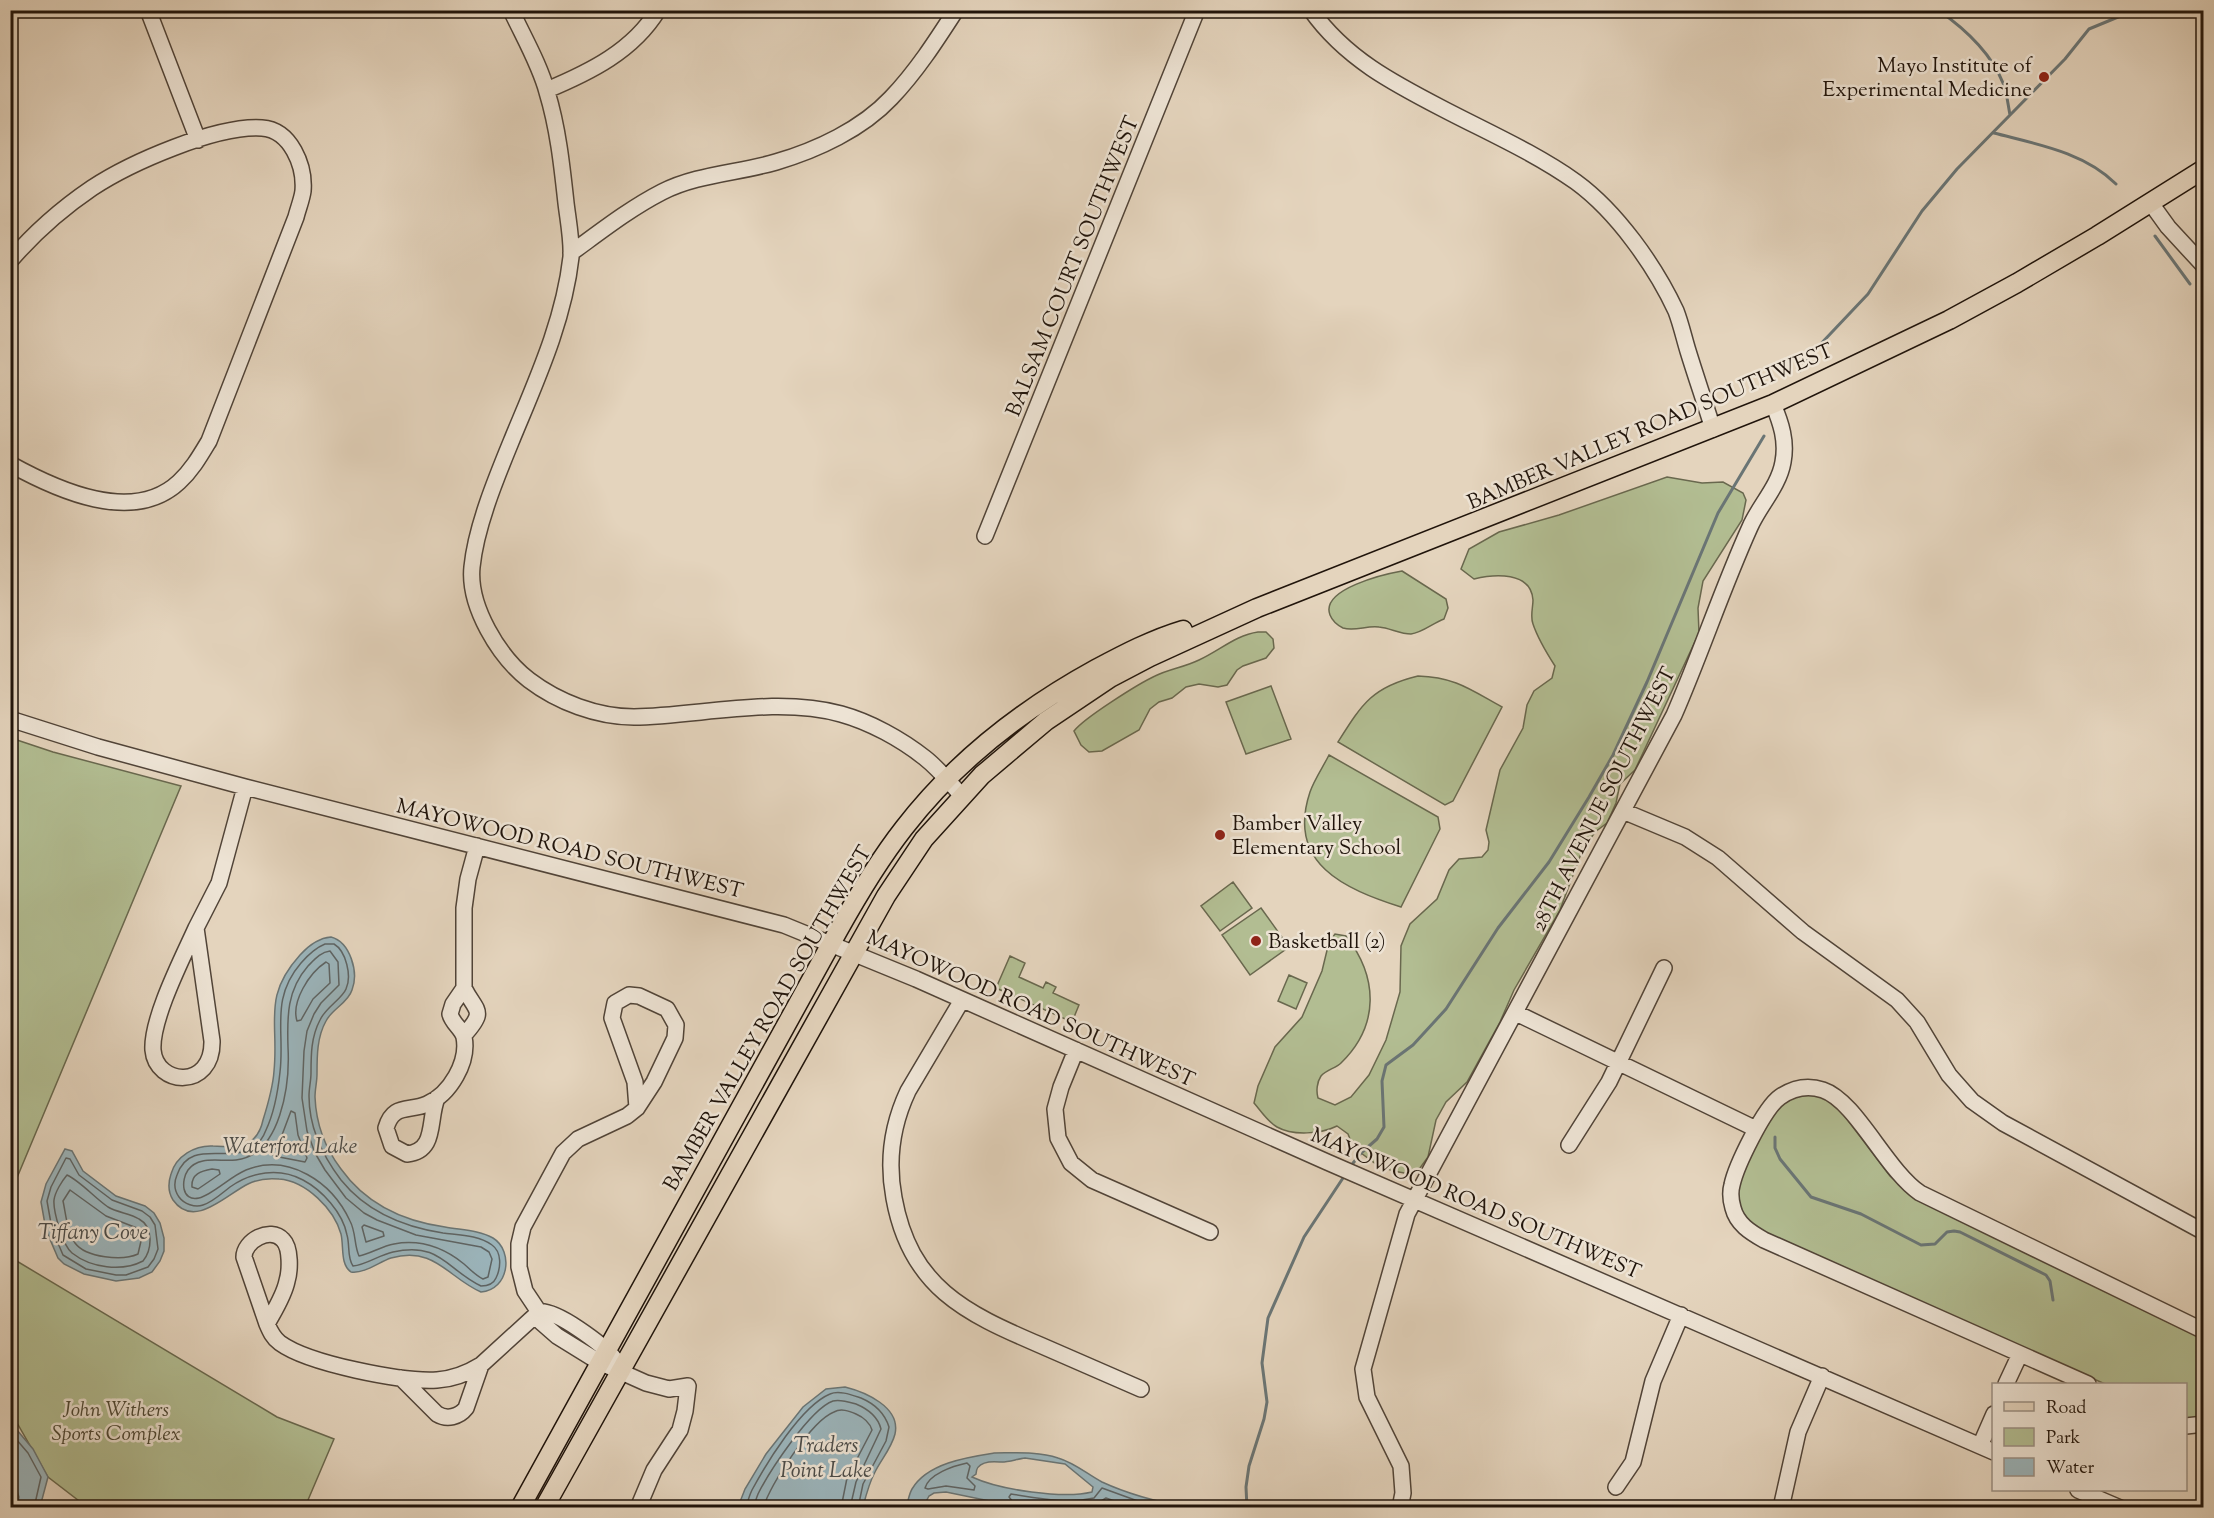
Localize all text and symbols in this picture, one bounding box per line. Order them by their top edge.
place label: Mayo Institute of Experimental Medicine [1822,52,2034,106]
marker: Mayo Institute of Experimental Medicine [2037,70,2051,84]
street label: BALSAM COURT SOUTHWEST [1000,112,1148,422]
street label: BAMBER VALLEY ROAD SOUTHWEST [1463,337,1838,519]
street label: 28TH AVENUE SOUTHWEST [1525,662,1685,937]
street label: MAYOWOOD ROAD SOUTHWEST [393,792,746,908]
place label: Bamber Valley Elementary School [1232,810,1402,864]
marker: Bamber Valley Elementary School [1213,828,1227,842]
street label: BAMBER VALLEY ROAD SOUTHWEST [657,840,880,1197]
street label: MAYOWOOD ROAD SOUTHWEST [861,924,1199,1096]
place label: Basketball (2) [1268,928,1386,958]
marker: Basketball (2) [1249,934,1263,948]
street label: MAYOWOOD ROAD SOUTHWEST [1305,1121,1645,1288]
water label: Waterford Lake [223,1132,357,1164]
water label: Tiffany Cove [38,1218,148,1250]
legend [1992,1383,2187,1491]
park label: John Withers Sports Complex [52,1396,181,1450]
text: Road [2046,1396,2086,1422]
text: Park [2046,1426,2081,1452]
water label: Traders Point Lake [780,1431,872,1488]
text: Water [2046,1456,2095,1482]

